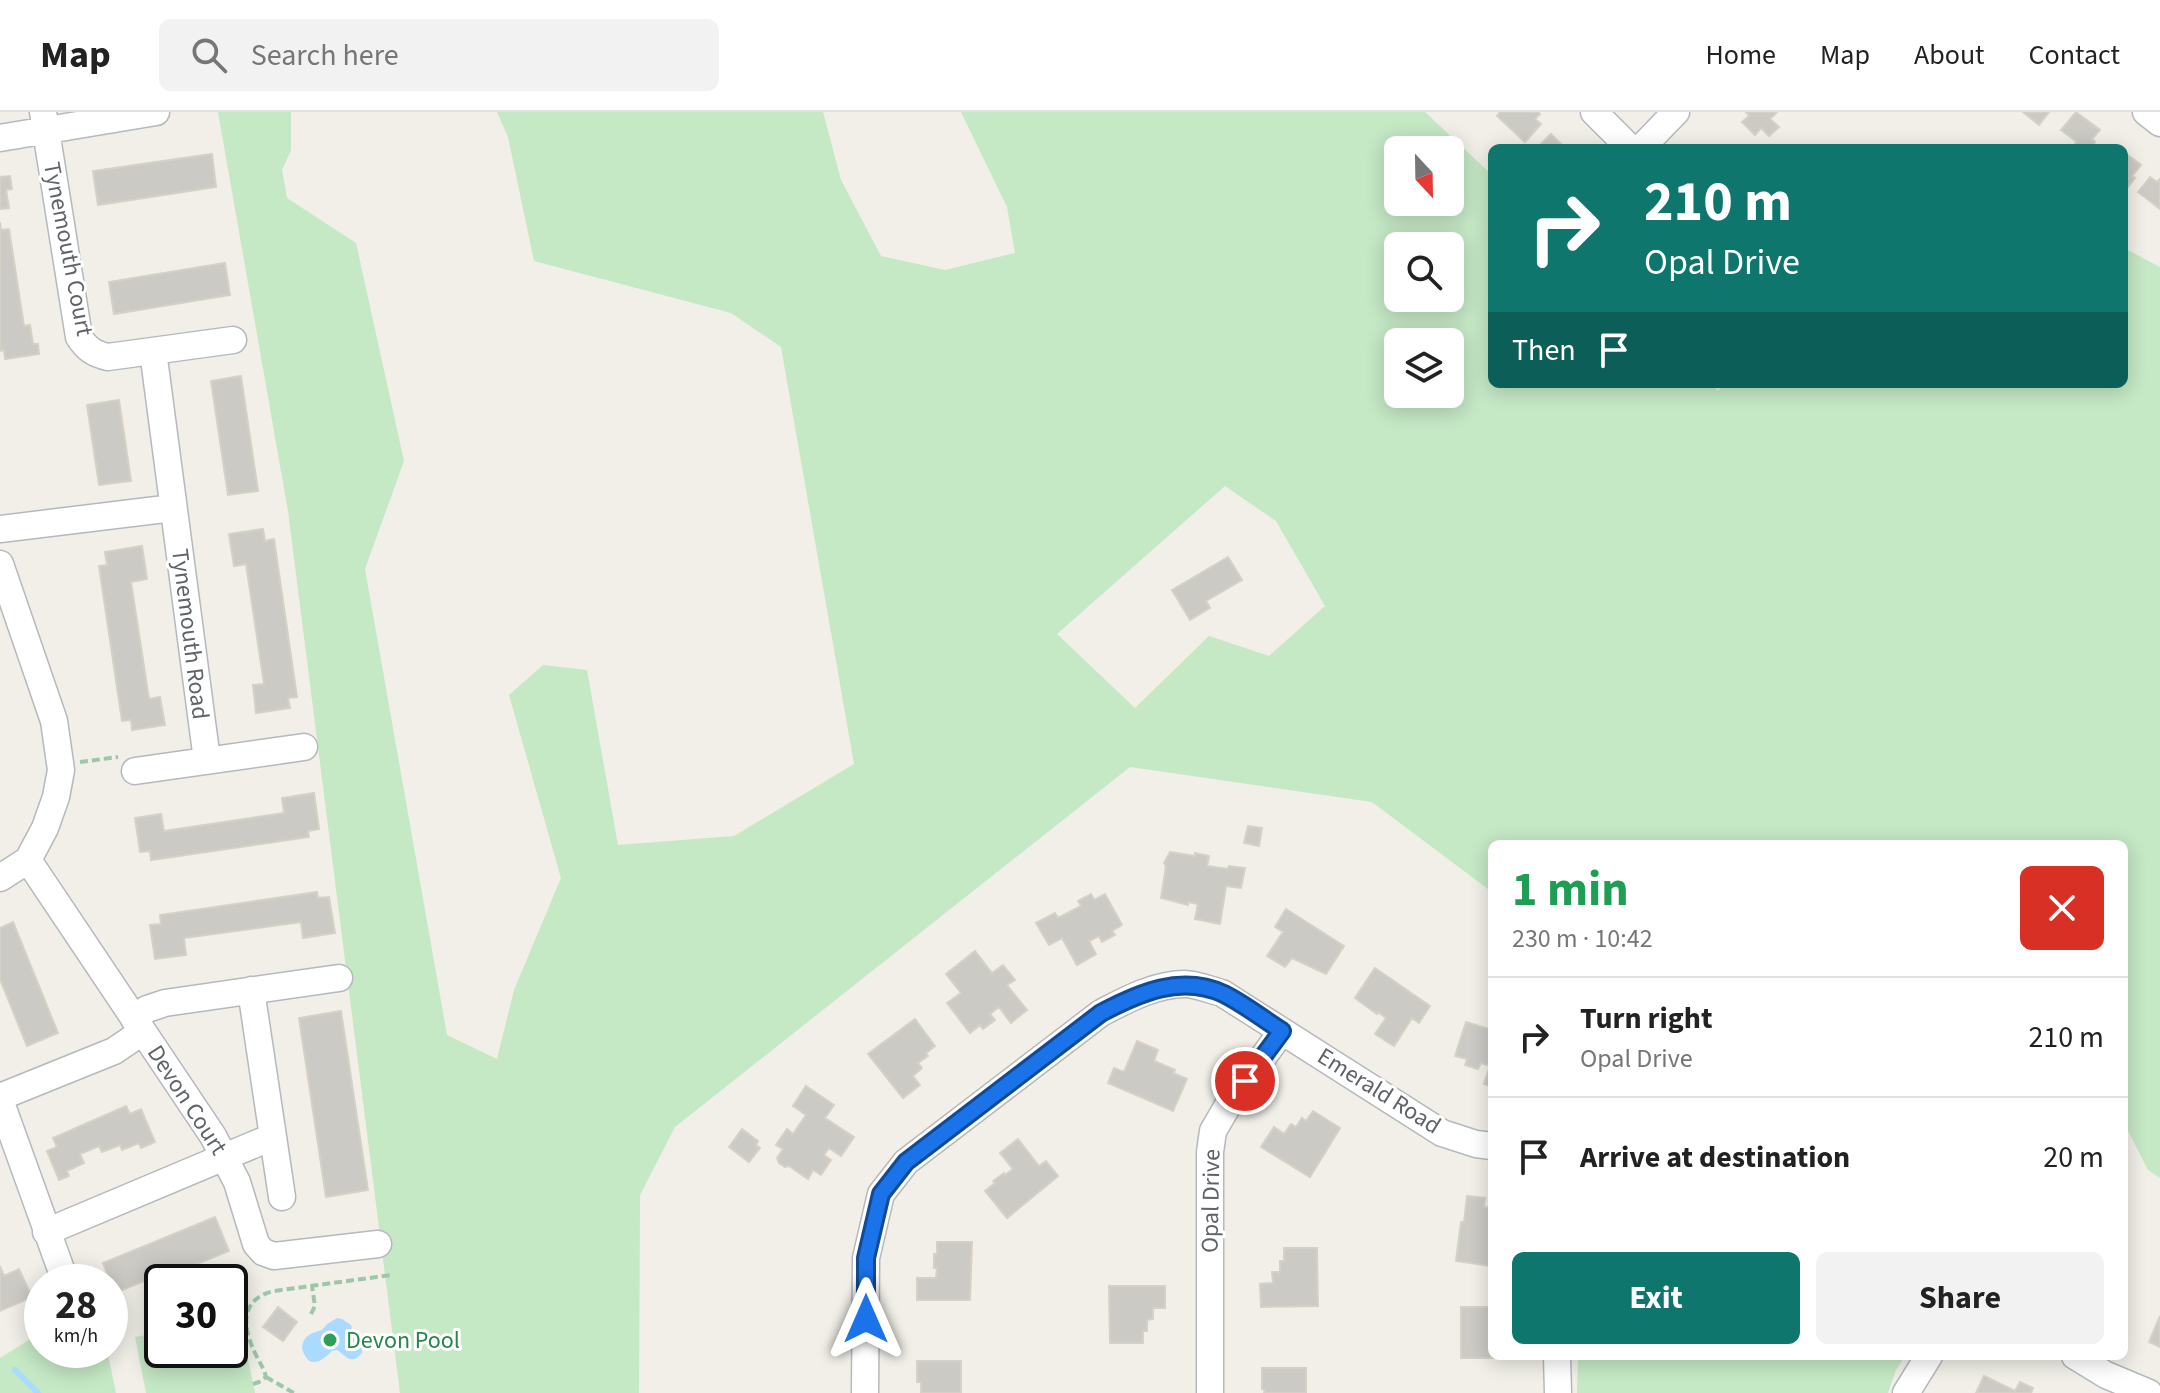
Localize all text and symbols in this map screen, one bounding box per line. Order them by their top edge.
search box [159,19,719,91]
text: Map [40,28,111,82]
icon: search [187,33,231,77]
text: Search here [251,34,399,77]
text: Home [1705,35,1776,75]
text: Map [1820,35,1870,75]
text: About [1914,35,1985,75]
text: Contact [2029,35,2120,75]
north arrow [1384,136,1464,216]
map controls [1384,136,1464,408]
street label: Tynemouth Court [34,159,102,339]
text: 210 m [1644,163,1792,242]
icon: right [1512,176,1616,280]
button: search [1384,232,1464,312]
text: Opal Drive [1644,237,1800,288]
button: layers [1384,328,1464,408]
icon: arrive [1592,328,1636,372]
text: Then [1512,329,1576,372]
street label: Tynemouth Road [162,547,218,721]
text: 1 min [1512,856,1629,924]
button: close [2020,866,2104,950]
text: 230 m · 10:42 [1512,920,1653,957]
text: Turn right [1580,997,1712,1040]
icon: right [1512,1015,1556,1059]
text: 210 m [2028,1016,2104,1059]
street label: Devon Court [138,1038,236,1162]
street label: Emerald Road [1310,1039,1448,1143]
text: Opal Drive [1580,1040,1693,1077]
pin [1211,1047,1279,1115]
icon: arrive [1223,1059,1267,1103]
icon: arrive [1512,1135,1556,1179]
text: Arrive at destination [1580,1136,1850,1179]
text: 20 m [2043,1136,2104,1179]
street label: Opal Drive [1193,1149,1229,1253]
button: Exit [1512,1252,1800,1344]
button: Share [1816,1252,2104,1344]
speed limit sign: 30 [144,1264,248,1368]
text: 28 [55,1277,97,1334]
position arrow [824,1277,908,1361]
text: km/h [54,1322,98,1350]
place label: Devon Pool [346,1323,460,1358]
marker: Devon Pool [321,1331,339,1349]

